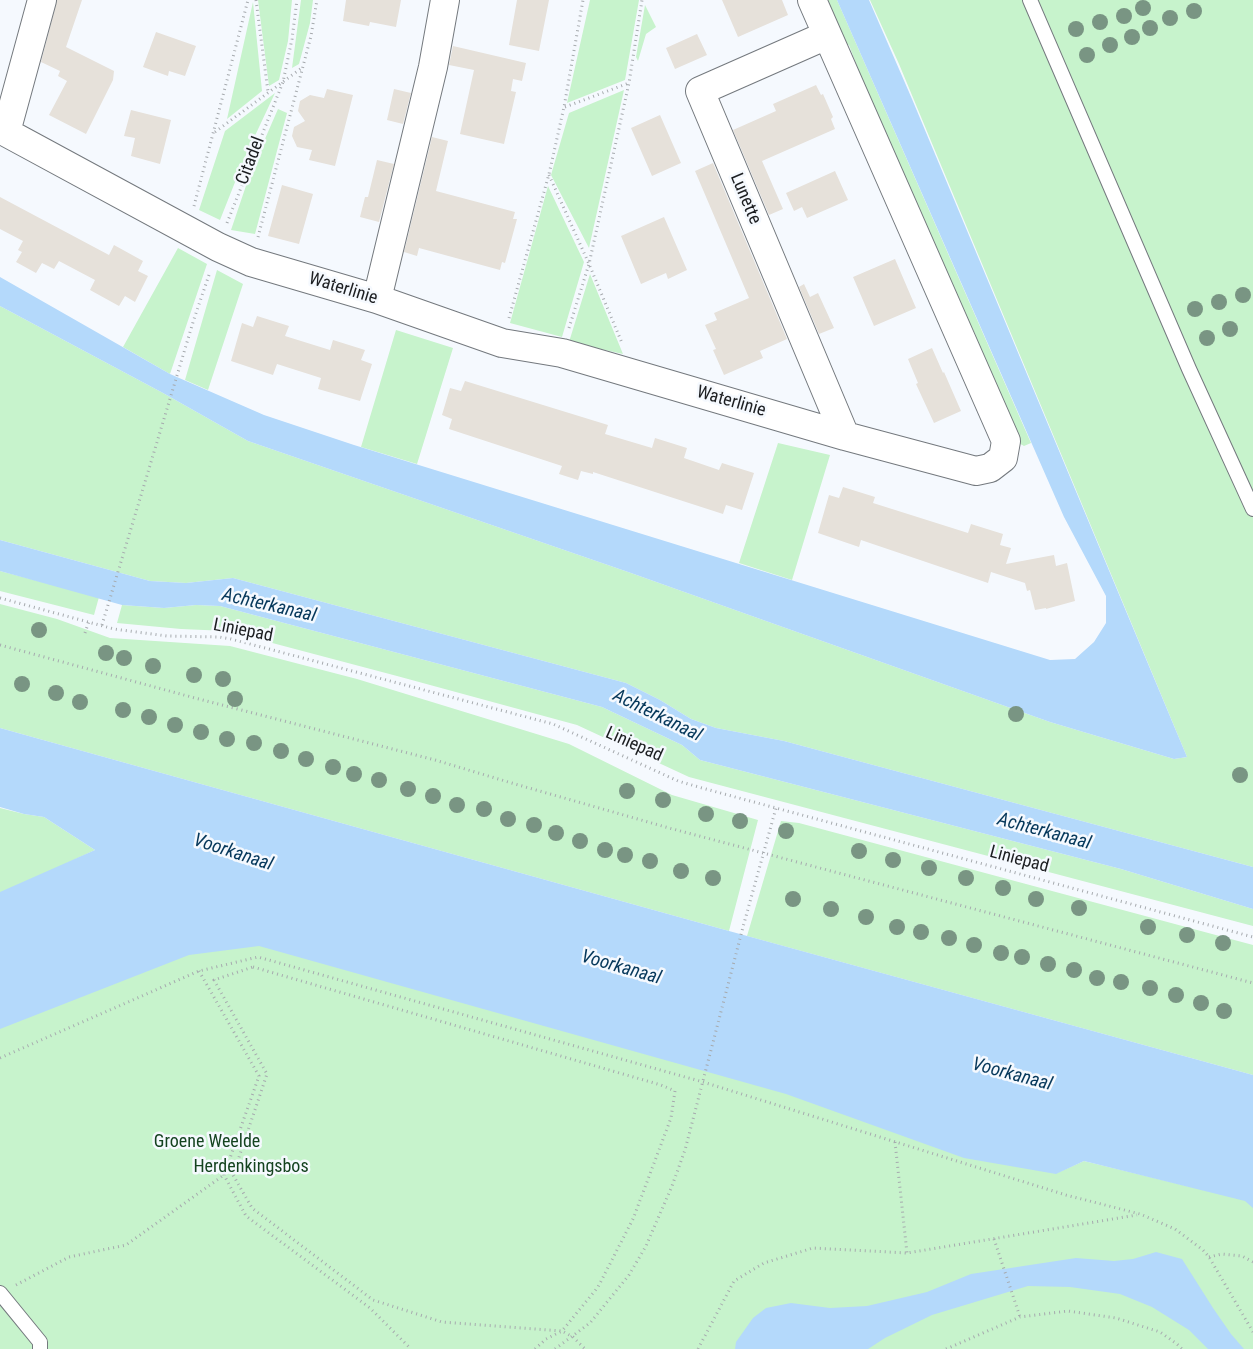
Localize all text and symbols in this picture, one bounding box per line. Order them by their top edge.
street label: Citadel [232,134,270,188]
street label: Lunette [725,170,765,228]
street label: Waterlinie [306,268,380,310]
street label: Waterlinie [694,382,768,422]
water label: Achterkanaal [220,584,318,628]
street label: Liniepad [211,615,275,647]
water label: Achterkanaal [609,685,705,747]
street label: Liniepad [602,723,666,767]
water label: Achterkanaal [995,809,1093,855]
water label: Voorkanaal [190,829,276,877]
street label: Liniepad [987,842,1051,878]
water label: Voorkanaal [578,946,664,990]
water label: Voorkanaal [969,1053,1055,1097]
park label: Groene Weelde [154,1131,260,1153]
park label: Herdenkingsbos [193,1156,309,1178]

